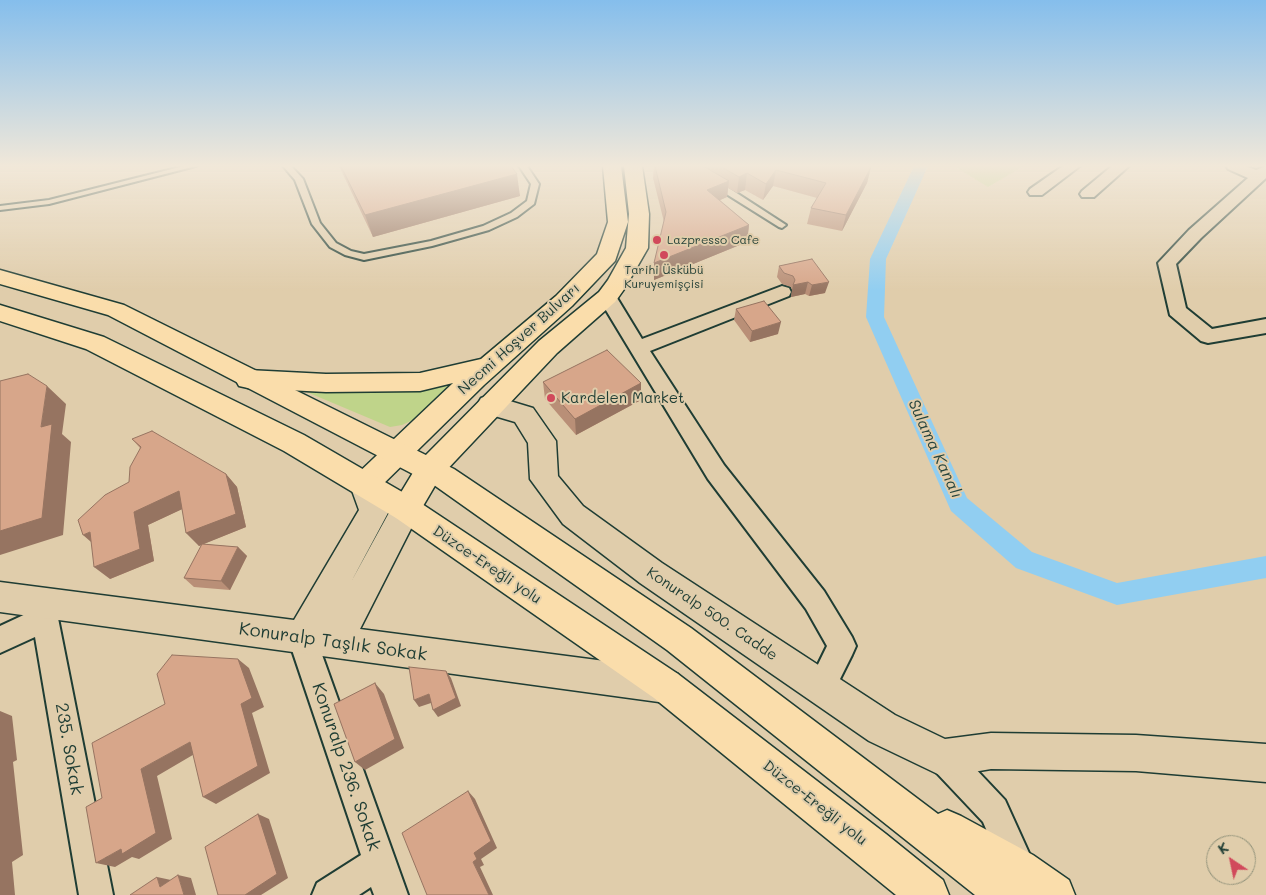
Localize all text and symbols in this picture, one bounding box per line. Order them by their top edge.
place label: Lazpresso Cafe [667,233,759,247]
marker: Lazpresso Cafe [651,234,663,246]
marker: Tarihi Üskübü Kuruyemişçisi [658,249,670,261]
place label: Tarihi Üskübü Kuruyemişçisi [624,263,704,291]
street label: Necmi Hoşver Bulvarı [454,280,584,398]
place label: Kardelen Market [561,389,685,407]
marker: Kardelen Market [545,392,557,404]
water label: Sulama Kanalı [904,396,966,502]
street label: Düzce-Ereğli yolu [429,522,545,608]
street label: Konuralp 500. Cadde [643,563,781,665]
street label: Konuralp Taşlık Sokak [238,618,428,666]
street label: Konuralp 236. Sokak [307,680,385,854]
street label: 235. Sokak [50,701,88,797]
street label: Düzce-Ereğli yolu [759,757,871,849]
north arrow [1206,835,1256,885]
text: K [1214,838,1232,858]

